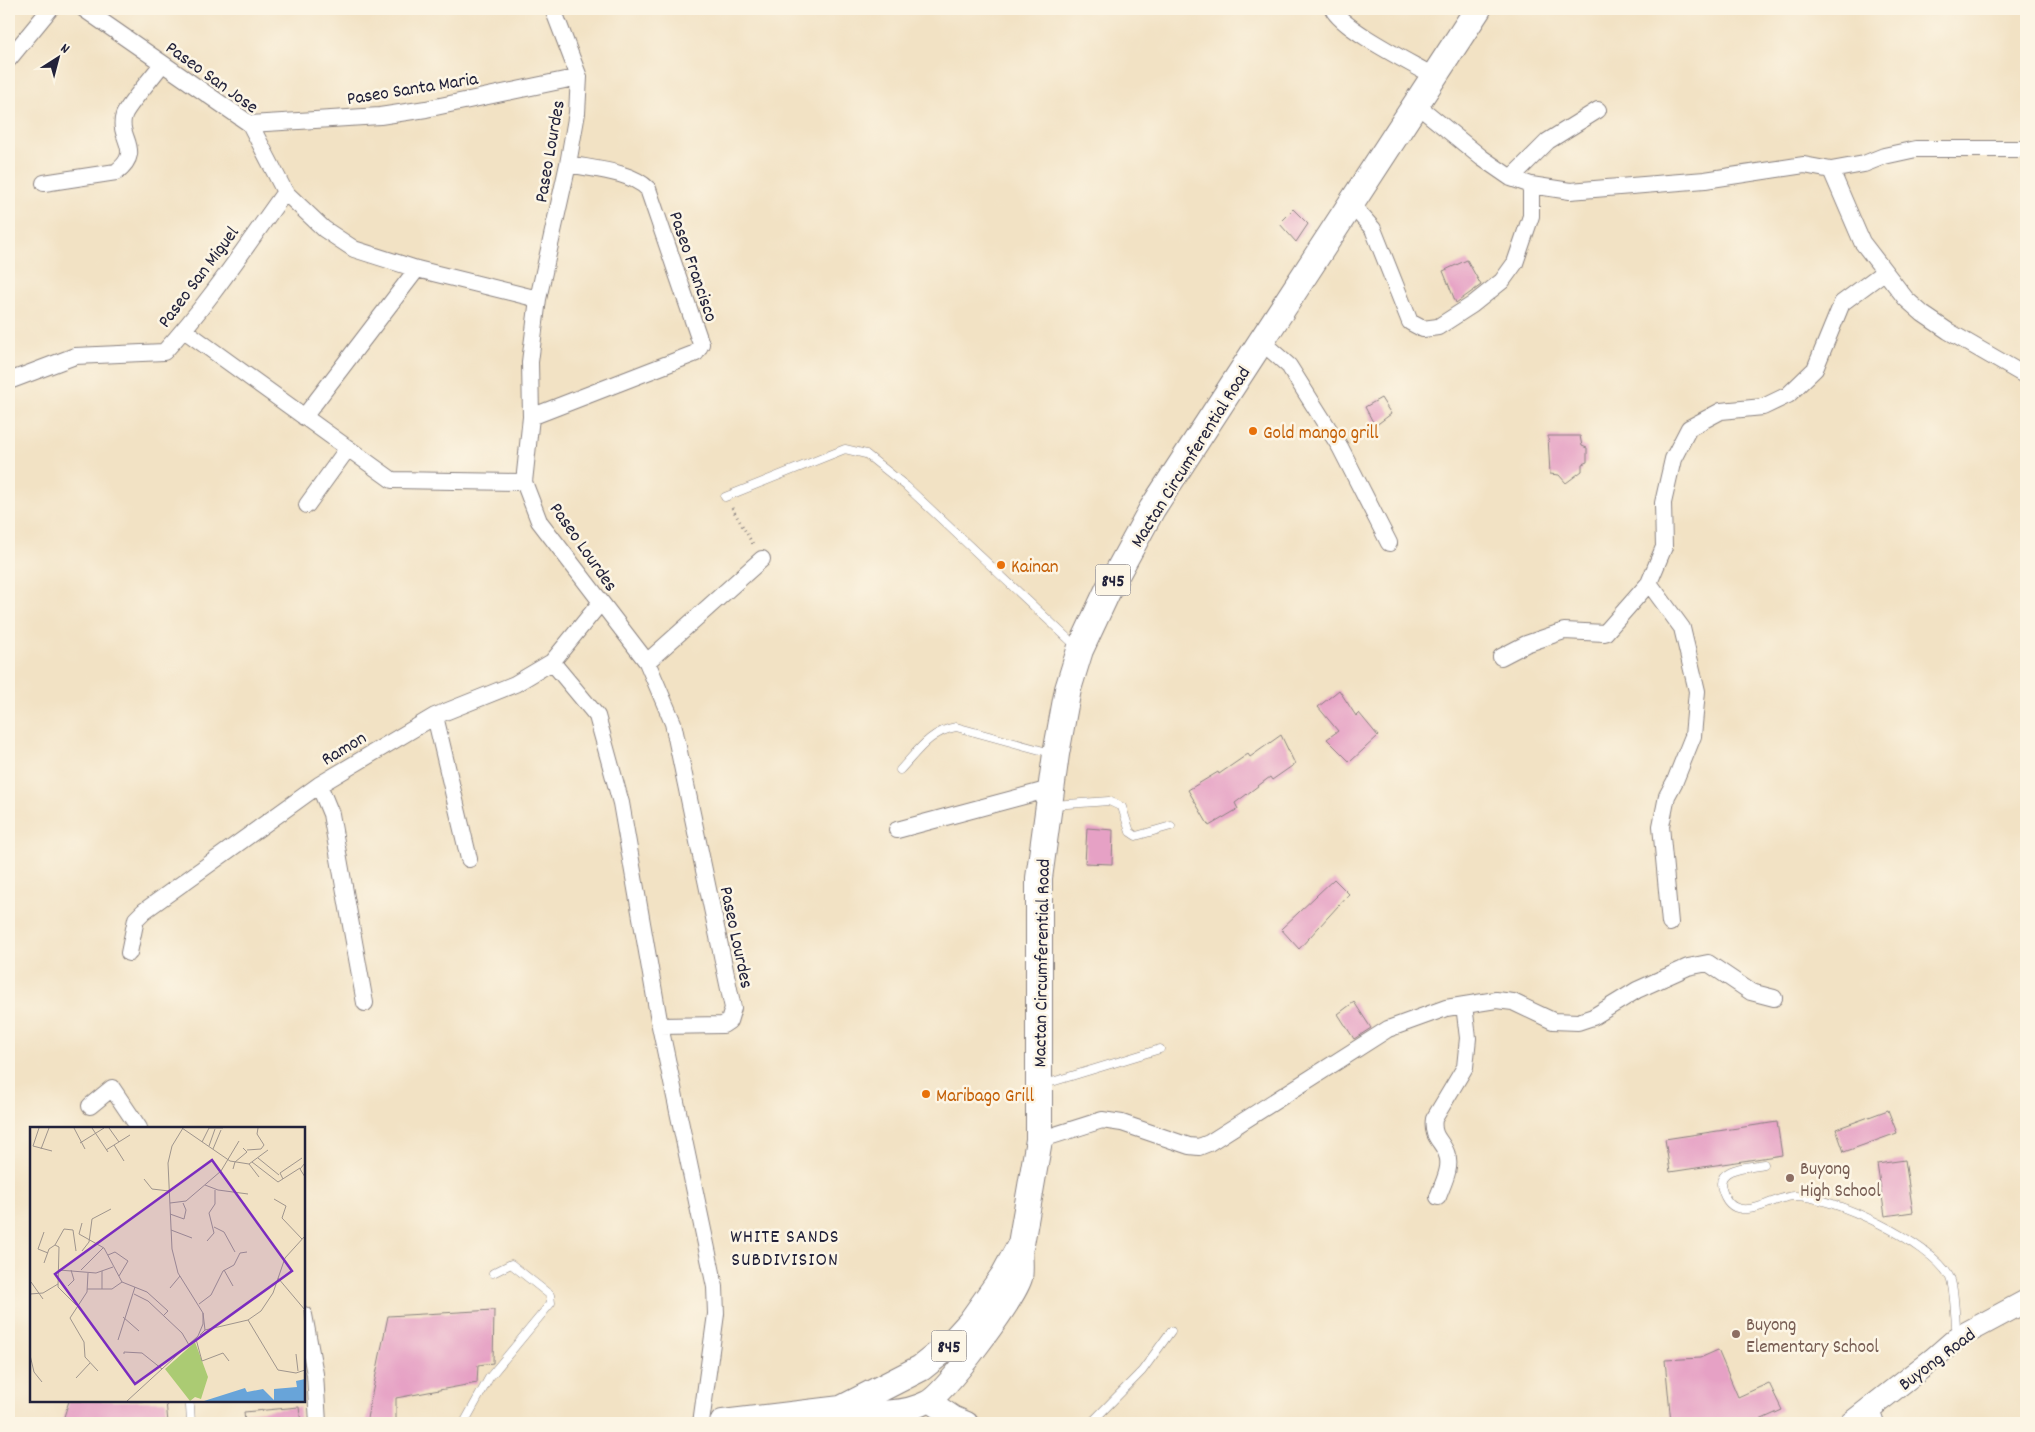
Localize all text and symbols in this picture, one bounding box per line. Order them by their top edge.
north arrow [32,32,82,82]
street label: Paseo San Jose [159,36,263,122]
text: N [56,39,73,59]
street label: Paseo Santa Maria [345,67,481,114]
street label: Paseo Lourdes [529,98,574,205]
street label: Paseo Francisco [660,208,723,326]
street label: Paseo San Miguel [153,221,247,335]
street label: Mactan Circumferential Road [1125,362,1259,553]
place label: Gold mango grill [1263,421,1379,448]
marker: Gold mango grill [1247,425,1259,437]
street label: Paseo Lourdes [541,498,623,598]
place label: Kainan [1011,555,1059,582]
marker: Kainan [995,559,1007,571]
road number: 845 [1096,564,1130,596]
street label: Ramon [317,726,373,774]
street label: Mactan Circumferential Road [1028,859,1059,1068]
street label: Paseo Lourdes [711,884,759,991]
place label: Maribago Grill [936,1084,1034,1111]
marker: Maribago Grill [920,1088,932,1100]
inset map [30,1127,305,1402]
place label: Buyong High School [1800,1157,1881,1206]
marker: Buyong High School [1784,1172,1796,1184]
district label: WHITE SANDS SUBDIVISION [730,1224,840,1275]
place label: Buyong Elementary School [1746,1313,1879,1362]
street label: Buyong Road [1894,1323,1982,1399]
marker: Buyong Elementary School [1730,1328,1742,1340]
road number: 845 [932,1330,966,1362]

